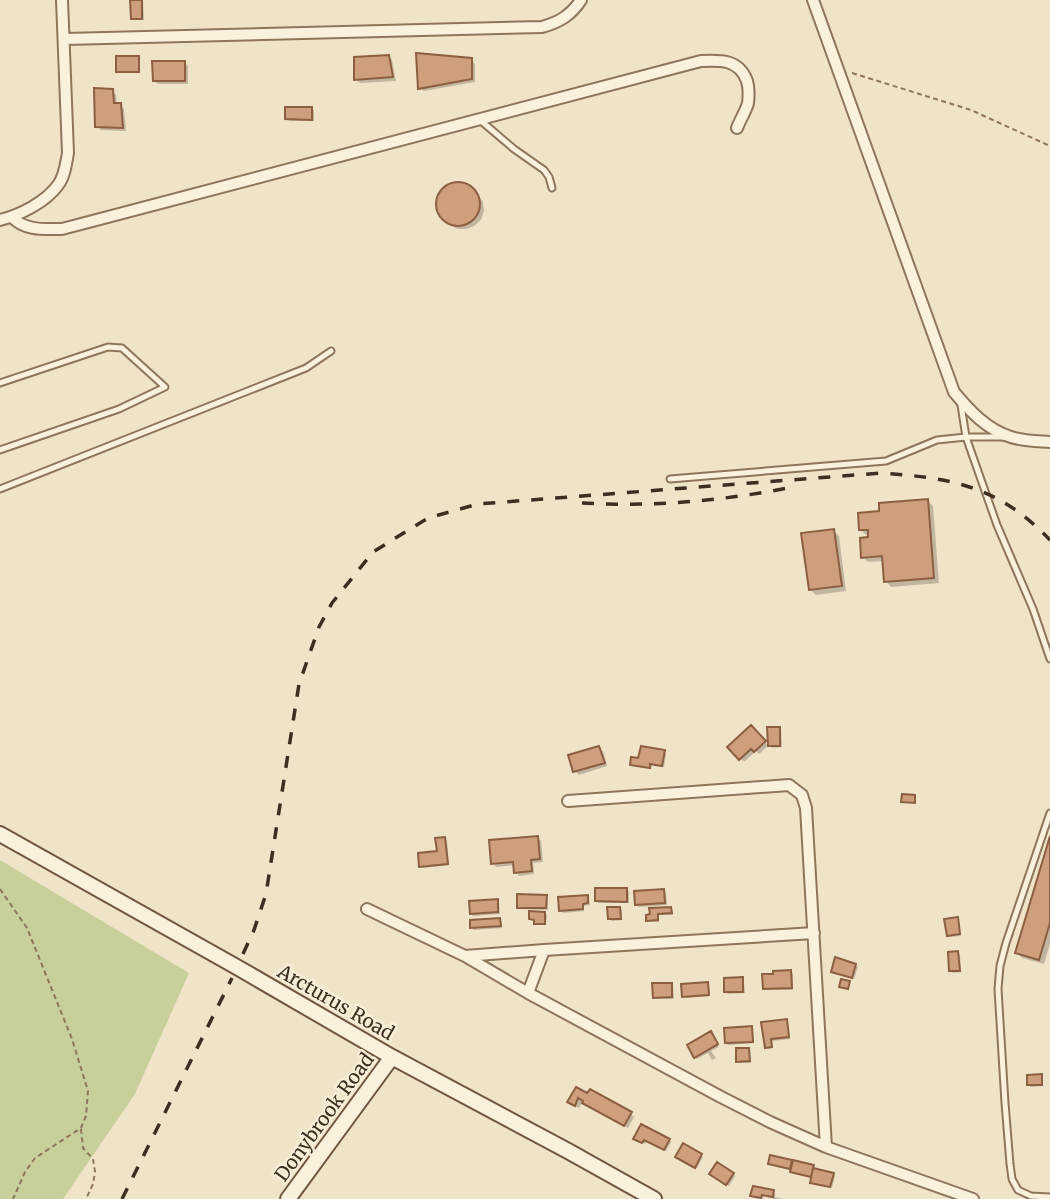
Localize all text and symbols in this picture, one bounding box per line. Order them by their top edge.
street label: Arcturus Road [273,958,399,1045]
street label: Donybrook Road [269,1048,379,1186]

